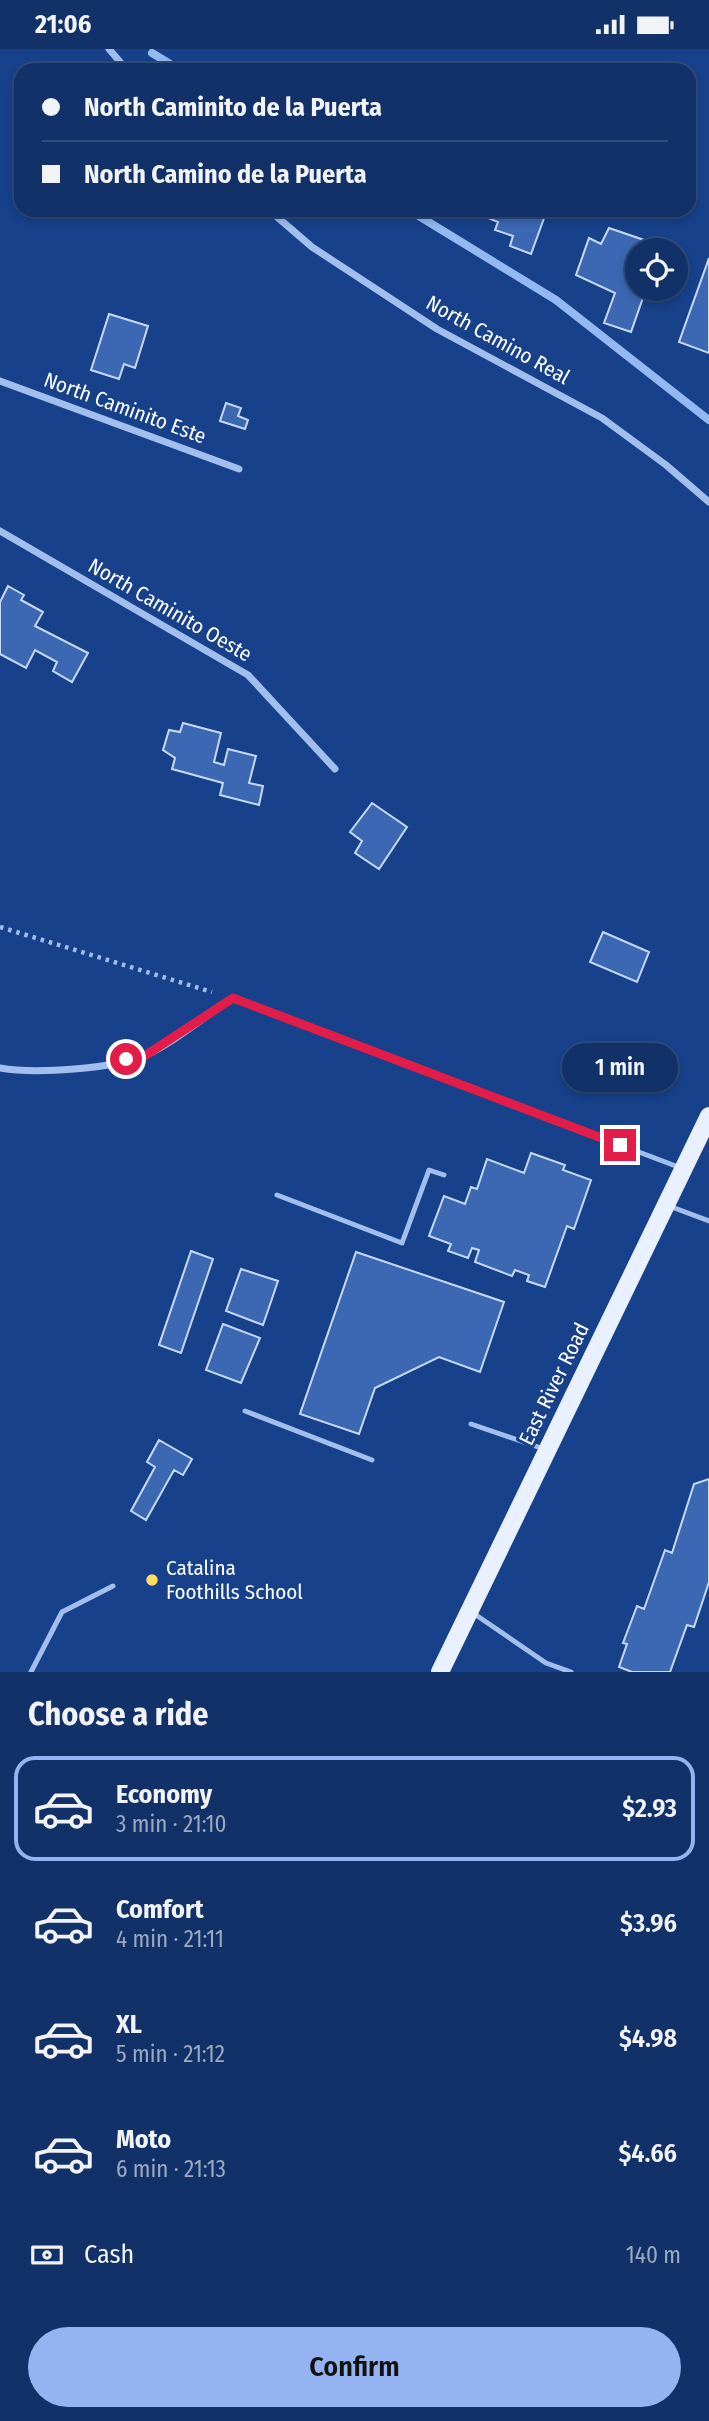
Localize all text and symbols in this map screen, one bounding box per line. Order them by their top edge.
text: 21:06 [35,9,91,40]
text: North Caminito de la Puerta [84,92,382,123]
text: North Camino de la Puerta [84,159,367,190]
map controls [625,238,688,301]
button: locate [625,238,688,301]
street label: North Camino Real [422,290,575,390]
street label: North Caminito Este [40,367,210,449]
street label: North Caminito Oeste [84,553,256,667]
route start [110,1043,142,1075]
callout: 1 min [562,1044,678,1093]
text: 1 min [595,1053,645,1081]
route end [604,1129,636,1161]
street label: East River Road [513,1319,595,1449]
place label: Catalina Foothills School [166,1555,303,1605]
marker: Catalina Foothills School [144,1572,160,1588]
text: Choose a ride [28,1695,209,1733]
icon: car [32,1777,95,1840]
text: Economy [116,1779,212,1810]
text: $2.93 [622,1793,677,1824]
text: 3 min · 21:10 [116,1810,227,1838]
icon: car [32,1892,95,1955]
text: Comfort [116,1894,204,1925]
text: $3.96 [620,1908,677,1939]
text: 4 min · 21:11 [116,1925,224,1953]
icon: car [32,2007,95,2070]
text: XL [116,2009,142,2040]
text: $4.98 [619,2023,677,2054]
text: 5 min · 21:12 [116,2040,225,2068]
icon: car [32,2122,95,2185]
text: Moto [116,2124,171,2155]
text: $4.66 [618,2138,677,2169]
text: 6 min · 21:13 [116,2155,226,2183]
icon: cash [28,2236,66,2274]
text: Cash [84,2239,134,2270]
text: 140 m [626,2241,681,2269]
button: Confirm [28,2327,681,2407]

